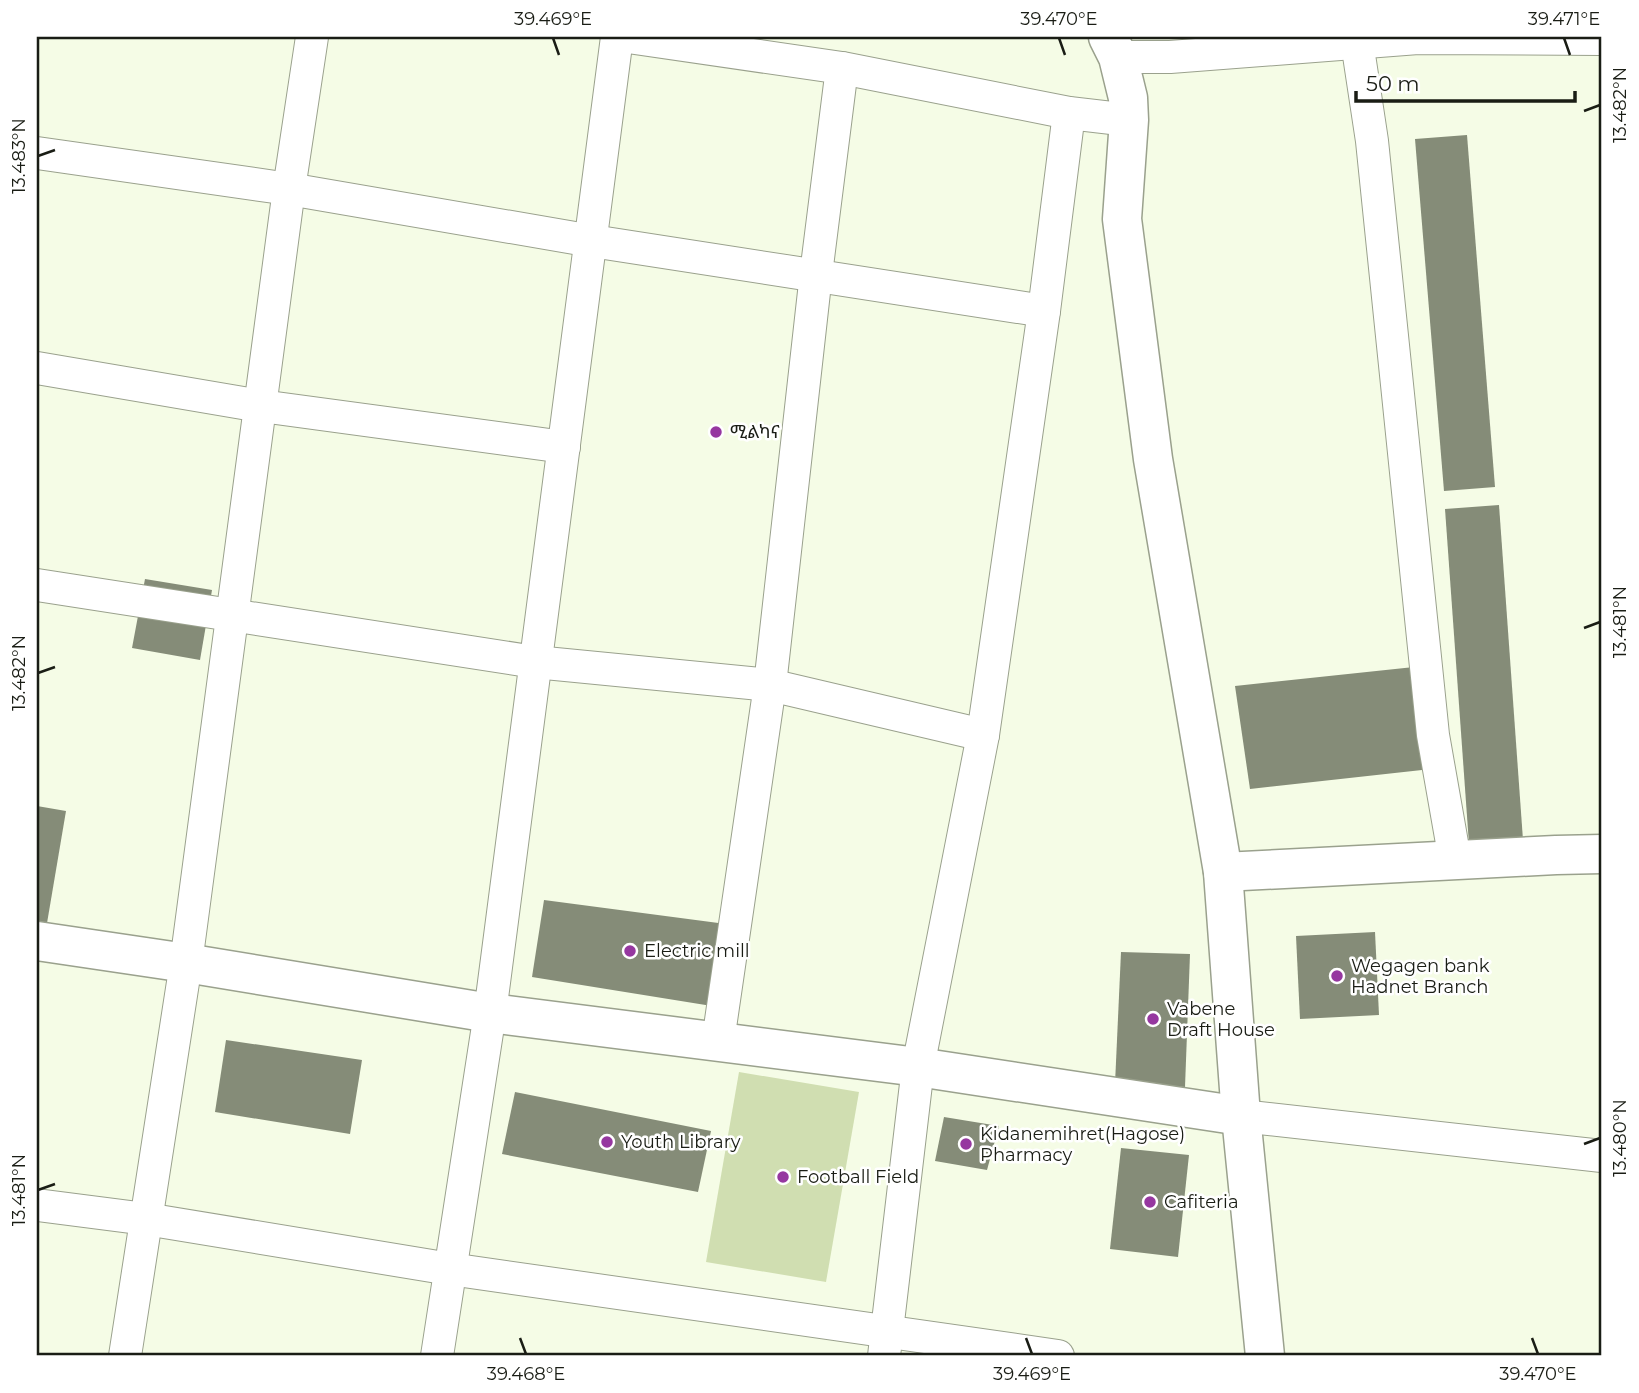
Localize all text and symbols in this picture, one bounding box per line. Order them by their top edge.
text: 39.469°E [514,8,592,30]
text: 39.470°E [1020,8,1098,30]
text: 39.471°E [1528,8,1600,30]
scale bar [1356,60,1574,104]
text: 13.482°N [1609,67,1631,143]
text: 50 m [1366,71,1420,96]
text: 13.483°N [8,118,30,194]
place label: ሚልካና [730,421,780,443]
marker: ሚልካና [708,424,724,440]
text: 13.481°N [1609,586,1631,658]
text: 13.482°N [8,635,30,711]
place label: Electric mill [644,940,750,962]
marker: Electric mill [622,943,638,959]
place label: Wegagen bank Hadnet Branch [1351,955,1490,998]
marker: Wegagen bank Hadnet Branch [1329,968,1345,984]
place label: Vabene Draft House [1167,998,1275,1041]
marker: Vabene Draft House [1145,1011,1161,1027]
text: 13.480°N [1609,1099,1631,1177]
place label: Kidanemihret(Hagose) Pharmacy [980,1123,1185,1166]
place label: Youth Library [621,1131,741,1153]
marker: Youth Library [599,1134,615,1150]
marker: Kidanemihret(Hagose) Pharmacy [958,1136,974,1152]
text: 13.481°N [8,1154,30,1226]
place label: Football Field [797,1166,919,1188]
marker: Football Field [775,1169,791,1185]
place label: Cafiteria [1164,1191,1239,1213]
marker: Cafiteria [1142,1194,1158,1210]
text: 39.468°E [487,1363,565,1385]
text: 39.469°E [993,1363,1071,1385]
text: 39.470°E [1499,1363,1577,1385]

